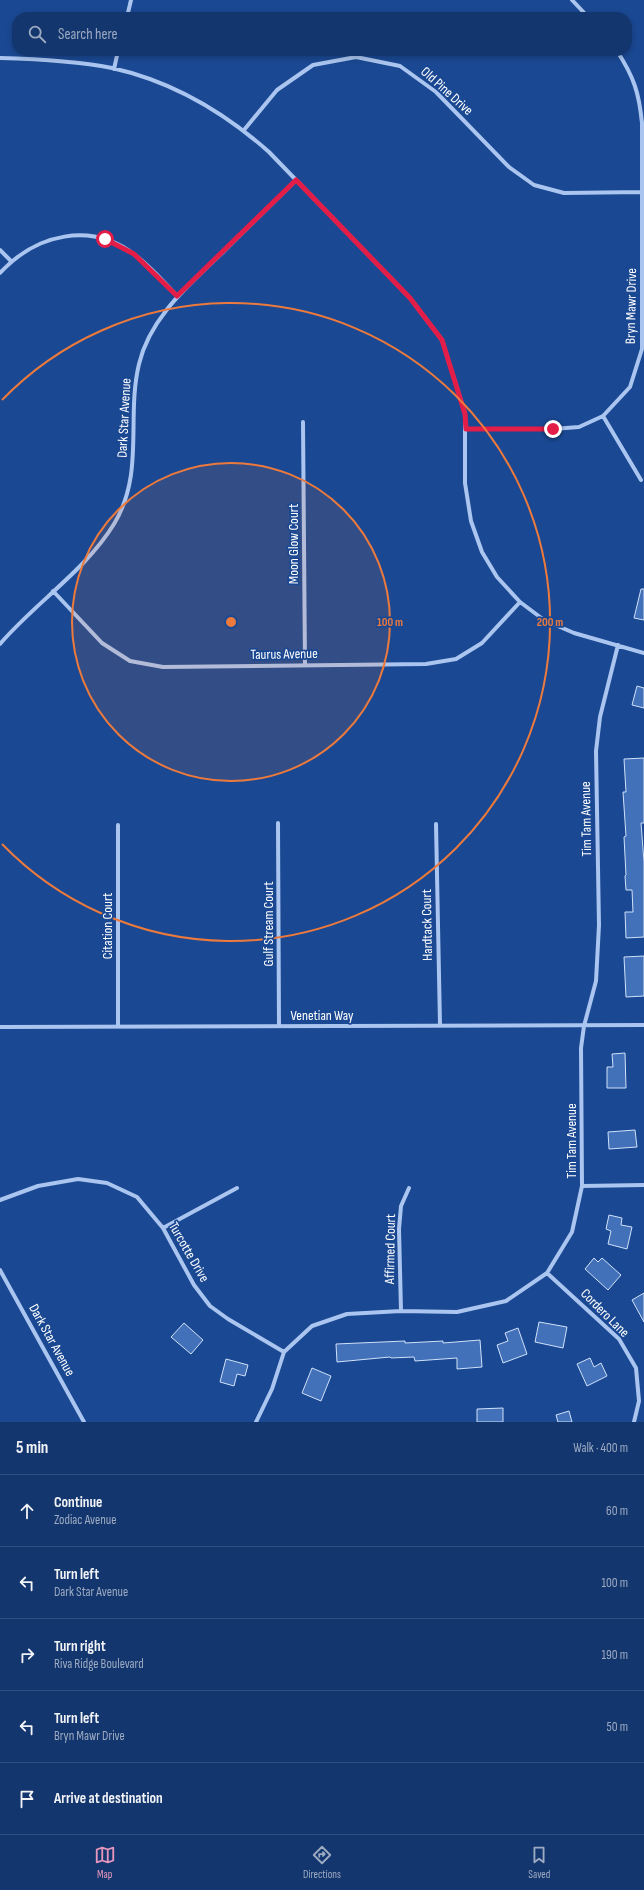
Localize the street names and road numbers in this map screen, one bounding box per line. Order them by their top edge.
street label: Old Pine Drive [417,63,477,119]
street label: Bryn Mawr Drive [622,268,640,344]
street label: Dark Star Avenue [113,378,135,458]
street label: Moon Glow Court [285,504,302,584]
street label: Taurus Avenue [250,645,318,663]
street label: Tim Tam Avenue [577,781,595,857]
street label: Gulf Stream Court [260,882,277,966]
street label: Hardtack Court [418,889,436,961]
street label: Citation Court [99,893,116,959]
street label: Venetian Way [291,1007,354,1024]
street label: Tim Tam Avenue [563,1103,580,1179]
street label: Affirmed Court [381,1214,399,1285]
street label: Turcotte Drive [165,1219,213,1285]
street label: Cordero Lane [577,1285,633,1341]
street label: Dark Star Avenue [25,1301,79,1379]

